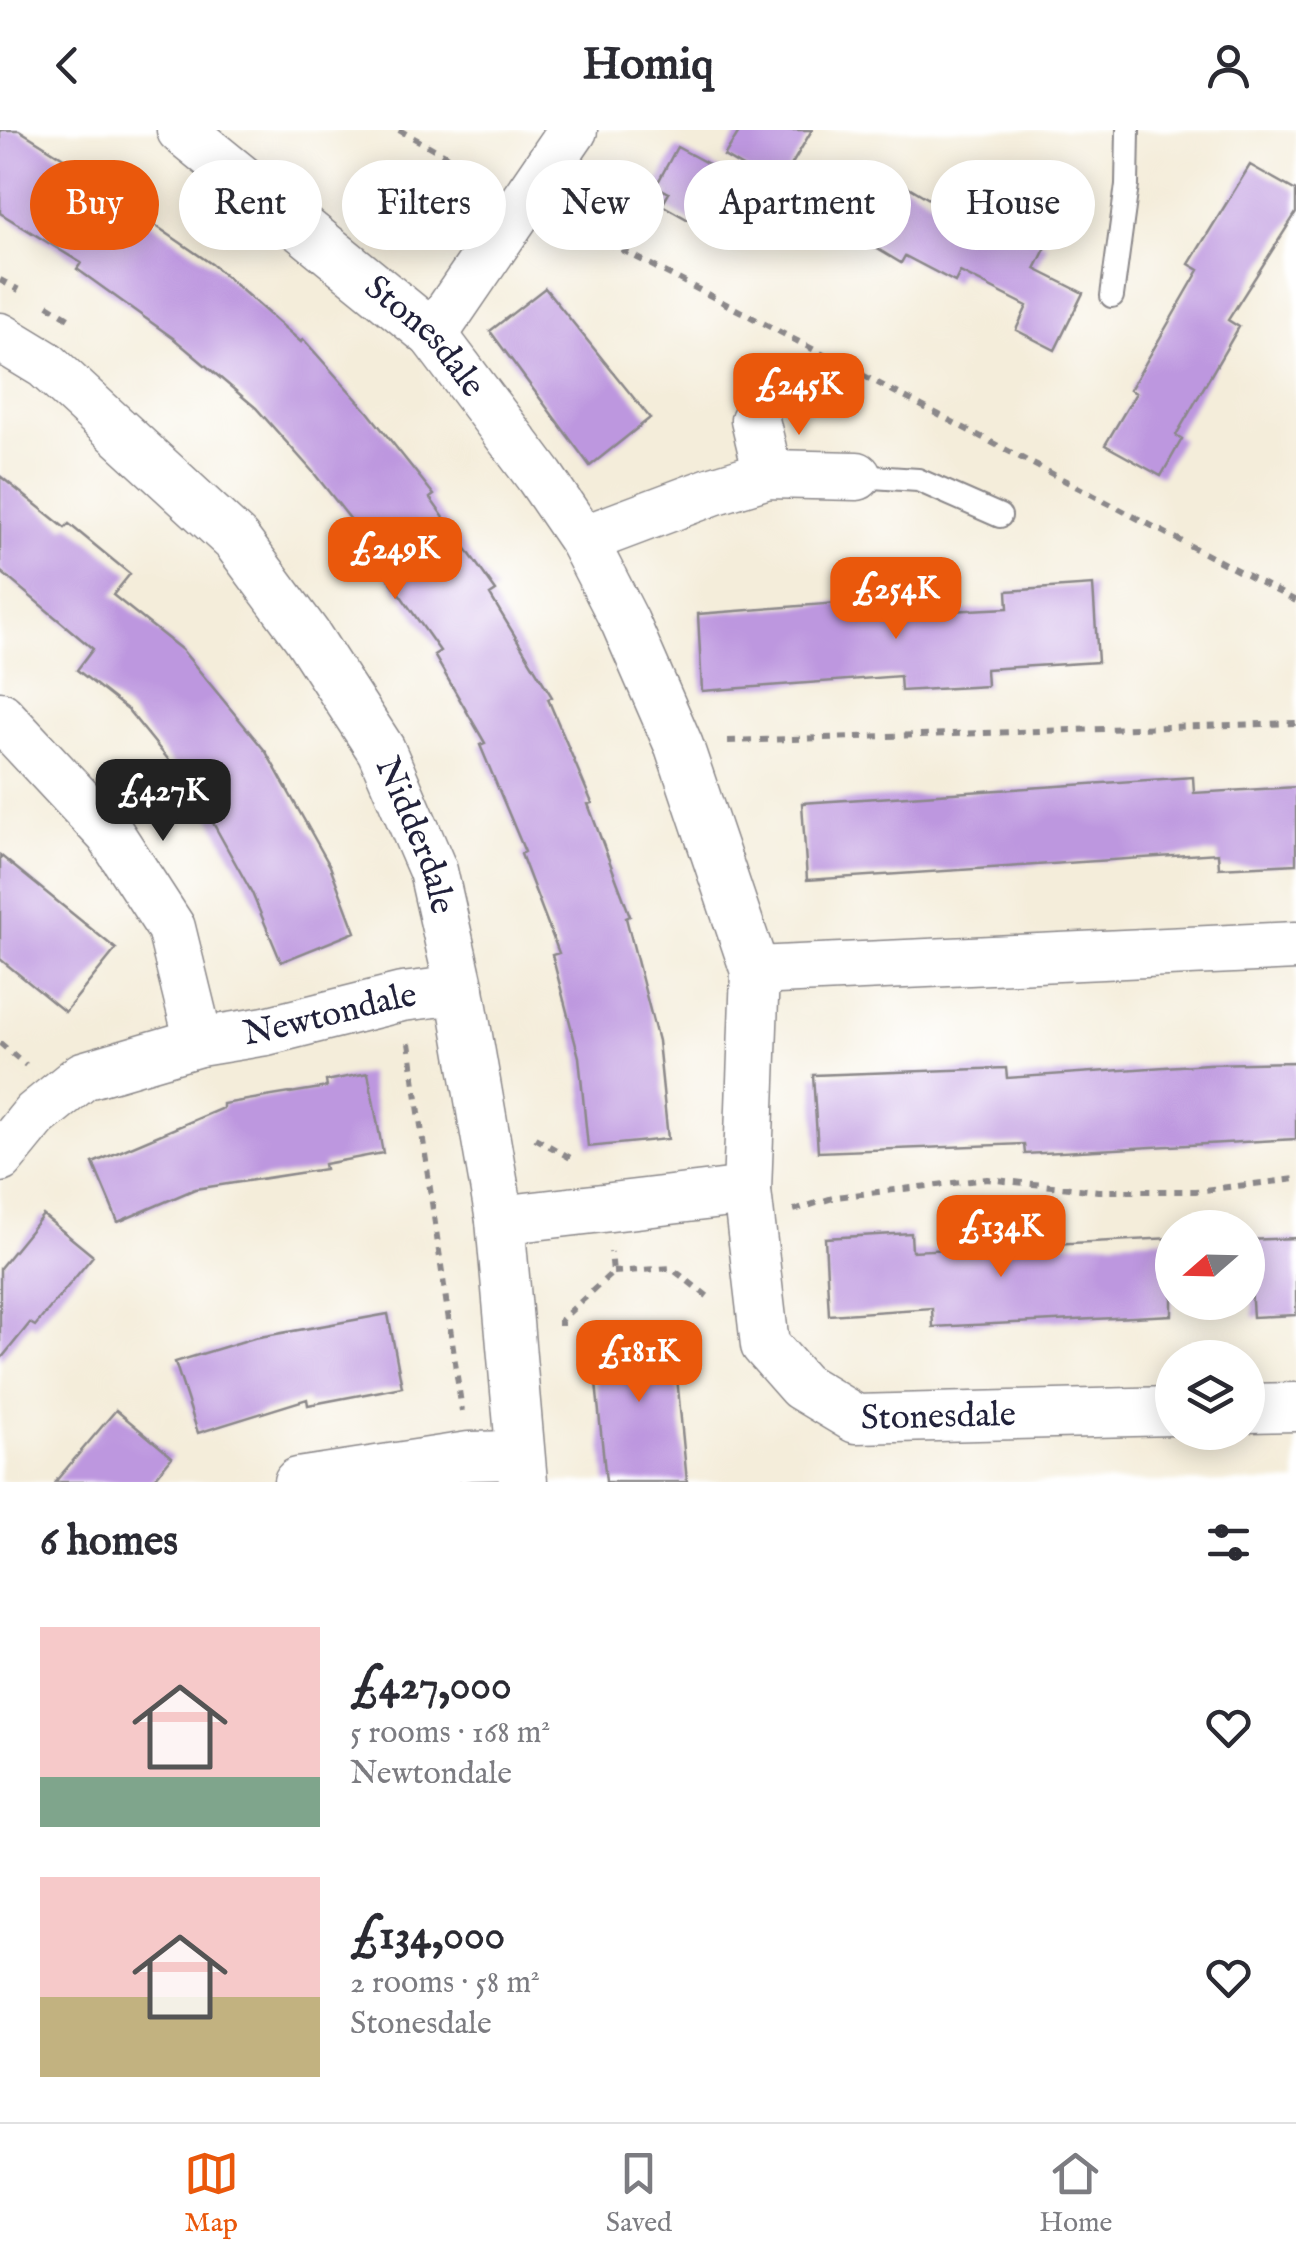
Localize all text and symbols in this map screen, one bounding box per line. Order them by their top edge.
text: Homiq [582,37,714,94]
icon: back [40,38,95,93]
icon: person [1201,38,1256,93]
chip: Buy [30,160,159,250]
chip: Rent [179,160,322,250]
chip: Filters [342,160,506,250]
chip: New [526,160,664,250]
chip: Apartment [684,160,911,250]
chip: House [931,160,1095,250]
street label: Stonesdale [355,266,495,407]
pin: £245K [729,353,869,438]
text: £245K [755,365,843,406]
pin: £249K [325,517,465,602]
text: £249K [350,529,440,570]
pin: £254K [826,557,966,642]
text: £254K [852,569,940,610]
street label: Nidderdale [364,750,465,918]
pin: £427K [93,759,233,844]
text: £427K [118,771,208,812]
street label: Newtondale [240,973,419,1057]
pin: £134K [931,1195,1071,1280]
text: £134K [959,1207,1043,1248]
north arrow [1155,1210,1265,1320]
map controls [1155,1210,1265,1450]
pin: £181K [569,1320,709,1405]
text: £181K [598,1332,680,1373]
button: layers [1155,1340,1265,1450]
street label: Stonesdale [860,1392,1016,1441]
icon: filters [1201,1515,1256,1570]
text: 6 homes [40,1516,178,1569]
text: £427,000 [350,1660,512,1713]
icon: home [120,1667,240,1787]
icon: heart [1201,1700,1256,1755]
text: 5 rooms · 168 m² [350,1713,550,1754]
text: Newtondale [350,1754,512,1795]
text: £134,000 [350,1910,505,1963]
icon: home [120,1917,240,2037]
icon: heart [1201,1950,1256,2005]
text: 2 rooms · 58 m² [350,1963,540,2004]
text: Stonesdale [350,2004,492,2045]
tab: Map [184,2146,239,2241]
tab: Saved [606,2146,672,2241]
tab: Home [1039,2146,1112,2241]

